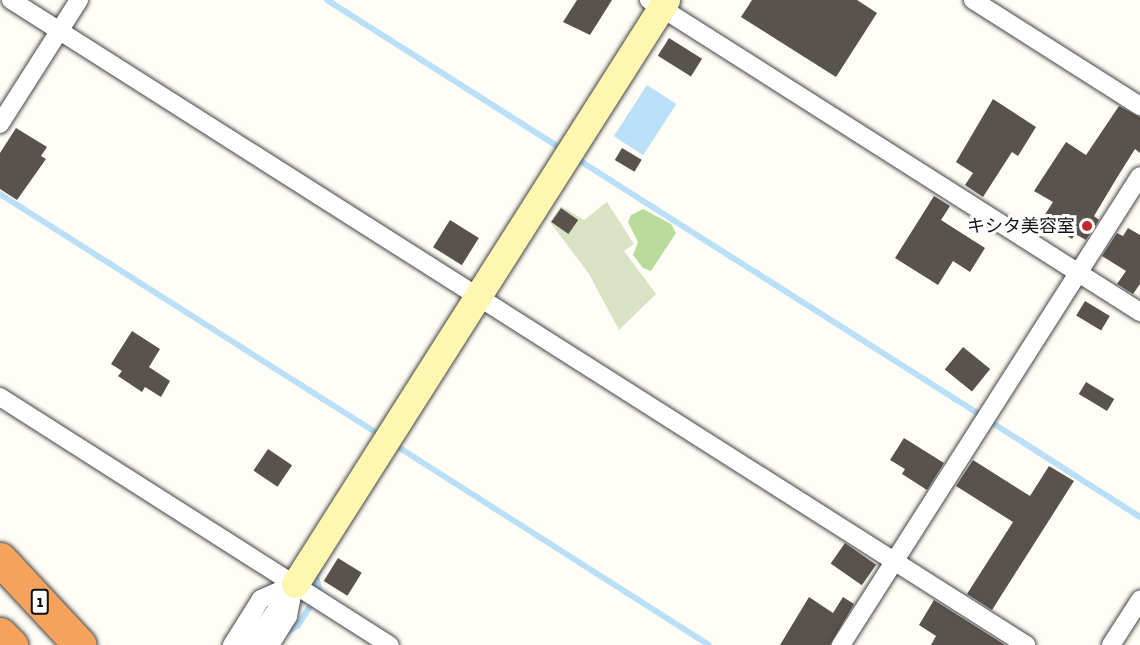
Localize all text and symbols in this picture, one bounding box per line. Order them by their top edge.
place label: キシタ美容室 [967,215,1075,237]
marker: キシタ美容室 [1080,219,1094,233]
road number: 1 [30,589,51,615]

